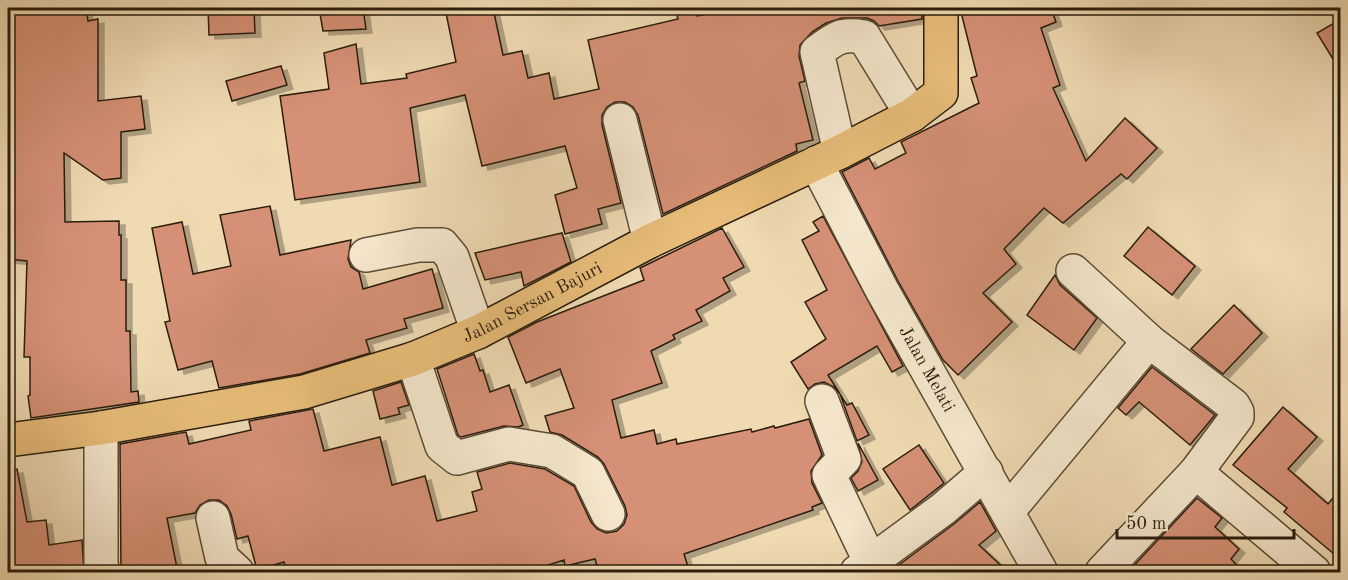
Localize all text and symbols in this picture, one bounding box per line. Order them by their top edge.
street label: Jalan Sersan Bajuri [460,259,605,346]
street label: Jalan Melati [895,323,958,415]
scale bar [1117,502,1294,540]
text: 50 m [1126,515,1166,533]

